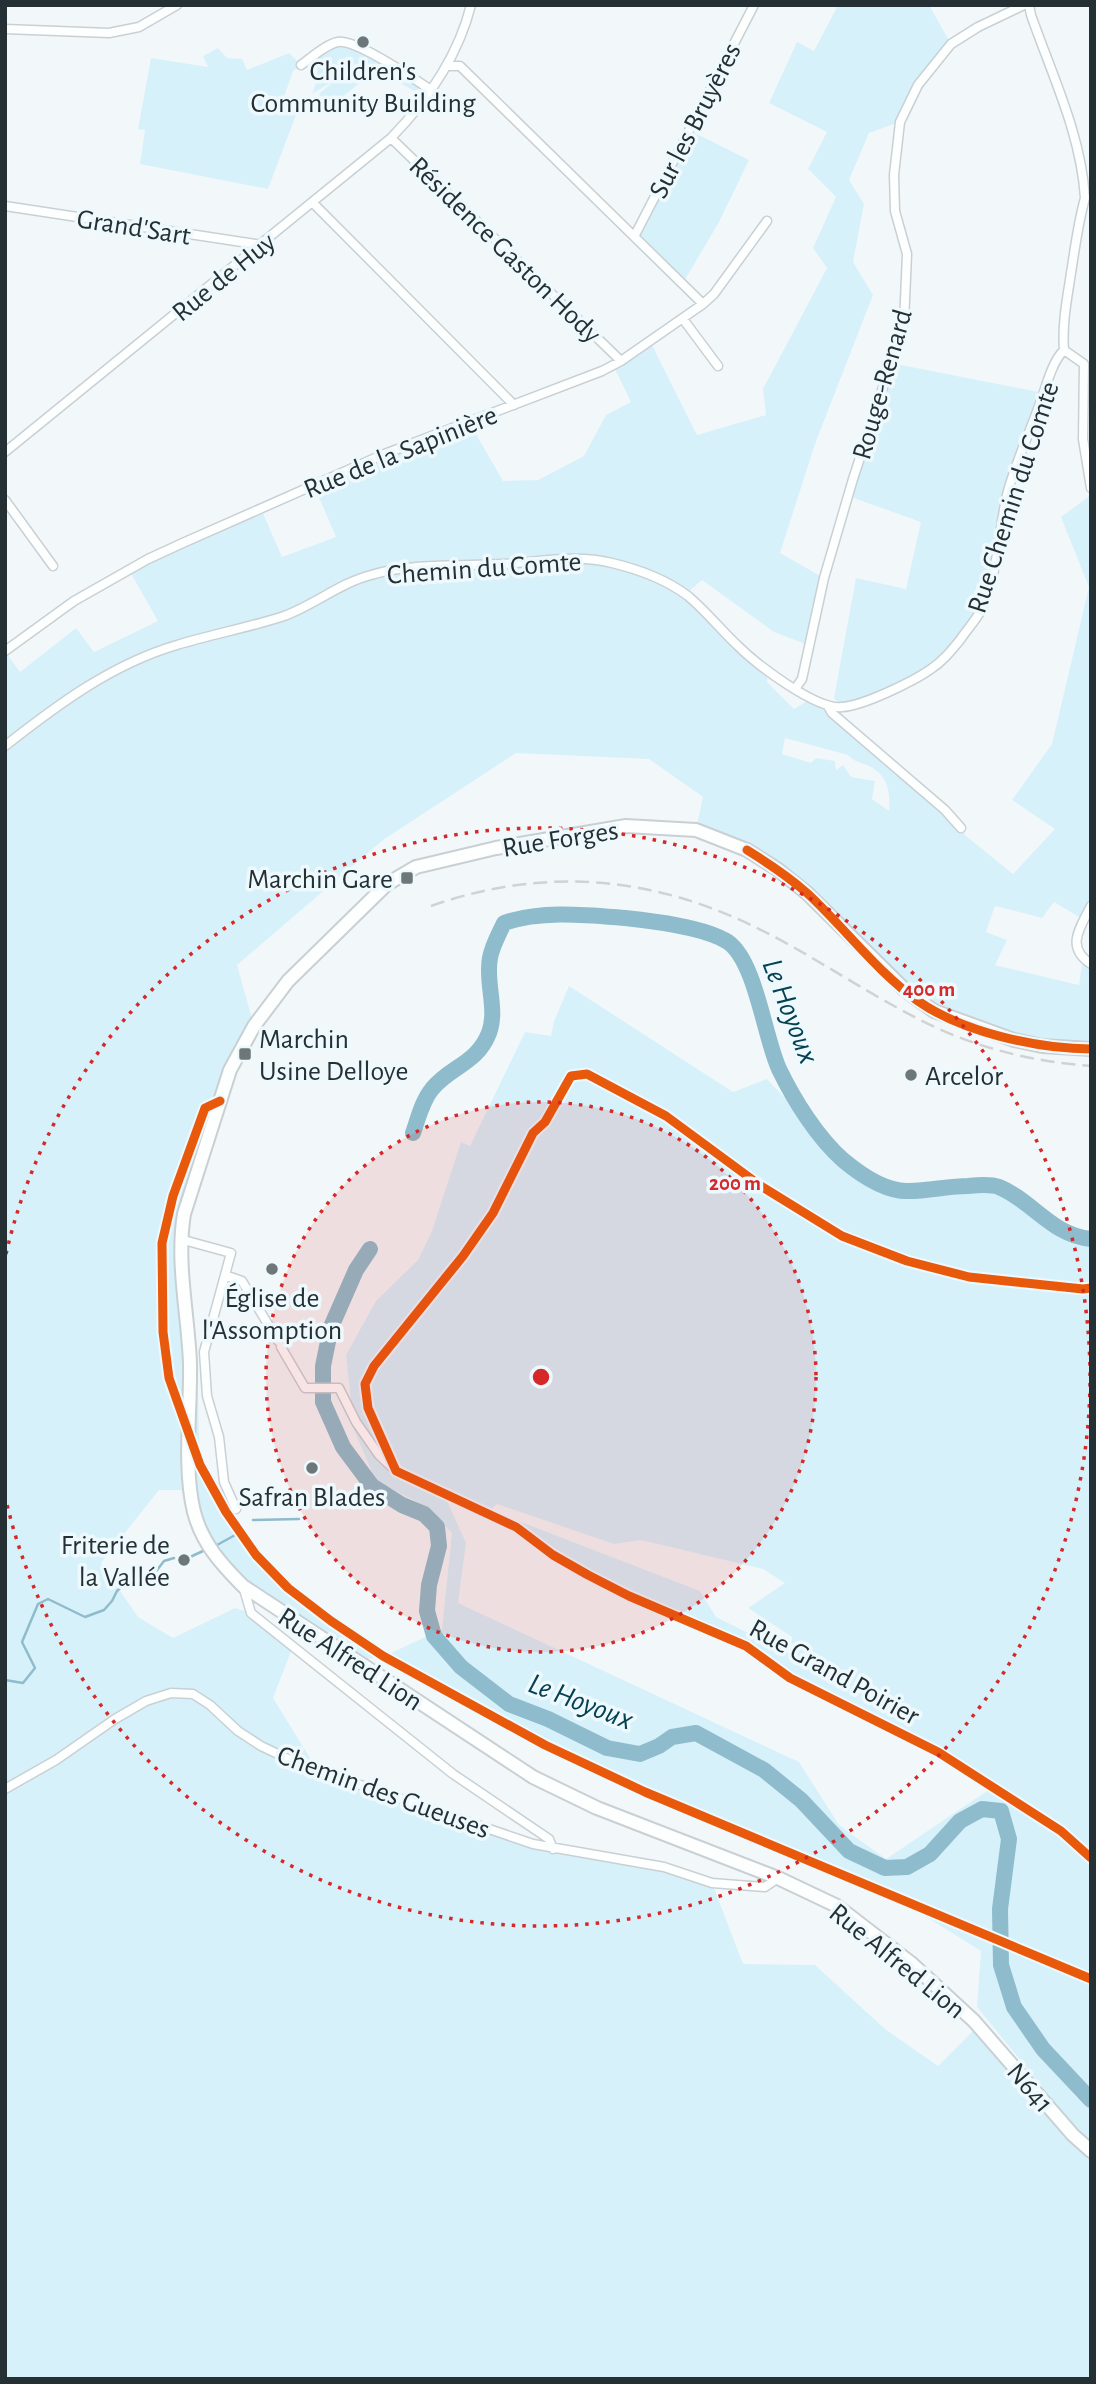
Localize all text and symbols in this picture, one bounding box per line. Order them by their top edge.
marker: Children's Community Building [355,34,371,50]
street label: Sur les Bruyères [645,39,747,203]
place label: Children's Community Building [250,58,476,118]
street label: Résidence Gaston Hody [403,152,606,349]
street label: Grand'Sart [75,205,193,251]
street label: Rue de Huy [167,228,281,327]
street label: Rouge-Renard [848,306,918,463]
street label: Rue Chemin du Comte [963,378,1065,617]
street label: Rue de la Sapinière [300,401,501,504]
street label: Chemin du Comte [386,548,582,590]
street label: Rue Forges [500,817,620,863]
place label: Marchin Gare [247,866,393,894]
marker: Marchin Gare [399,870,415,886]
water label: Le Hoyoux [756,955,824,1069]
text: 400 m [903,979,955,1000]
place label: Marchin Usine Delloye [259,1026,408,1086]
marker: Marchin Usine Delloye [237,1046,253,1062]
place label: Arcelor [925,1063,1003,1091]
marker: Arcelor [903,1067,919,1083]
text: 200 m [709,1173,761,1194]
marker: Église de l'Assomption [264,1261,280,1277]
place label: Église de l'Assomption [202,1282,342,1345]
centre of rings [529,1365,553,1389]
marker: Safran Blades [304,1460,320,1476]
place label: Safran Blades [239,1484,385,1512]
place label: Friterie de la Vallée [61,1532,170,1592]
marker: Friterie de la Vallée [176,1552,192,1568]
street label: Rue Alfred Lion [273,1603,427,1717]
street label: Rue Grand Poirier [744,1615,924,1731]
water label: Le Hoyoux [524,1668,638,1736]
street label: Chemin des Gueuses [273,1741,493,1844]
street label: Rue Alfred Lion [824,1899,970,2025]
street label: N641 [1001,2058,1058,2119]

